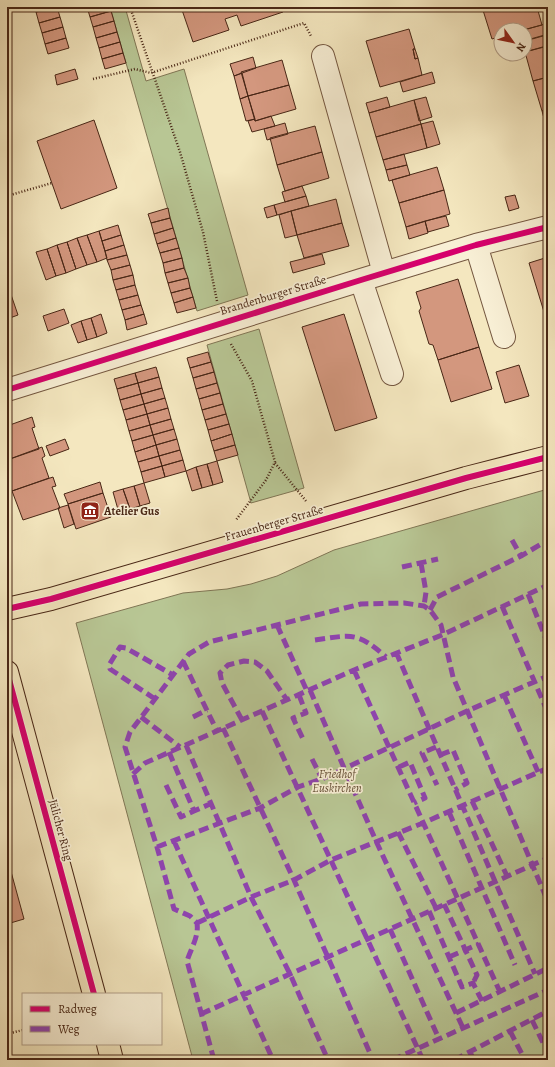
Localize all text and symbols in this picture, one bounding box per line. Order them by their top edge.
north arrow [493,22,533,62]
text: N [512,40,529,55]
street label: Brandenburger Straße [218,271,328,319]
museum icon: Atelier Gus [79,500,101,522]
street label: Frauenberger Straße [223,501,325,545]
place label: Atelier Gus [103,503,159,519]
park label: Friedhof Euskirchen [312,766,362,796]
street label: Jülicher Ring [45,797,77,863]
legend [22,993,162,1045]
text: Radweg [58,1001,97,1017]
text: Weg [57,1021,80,1037]

